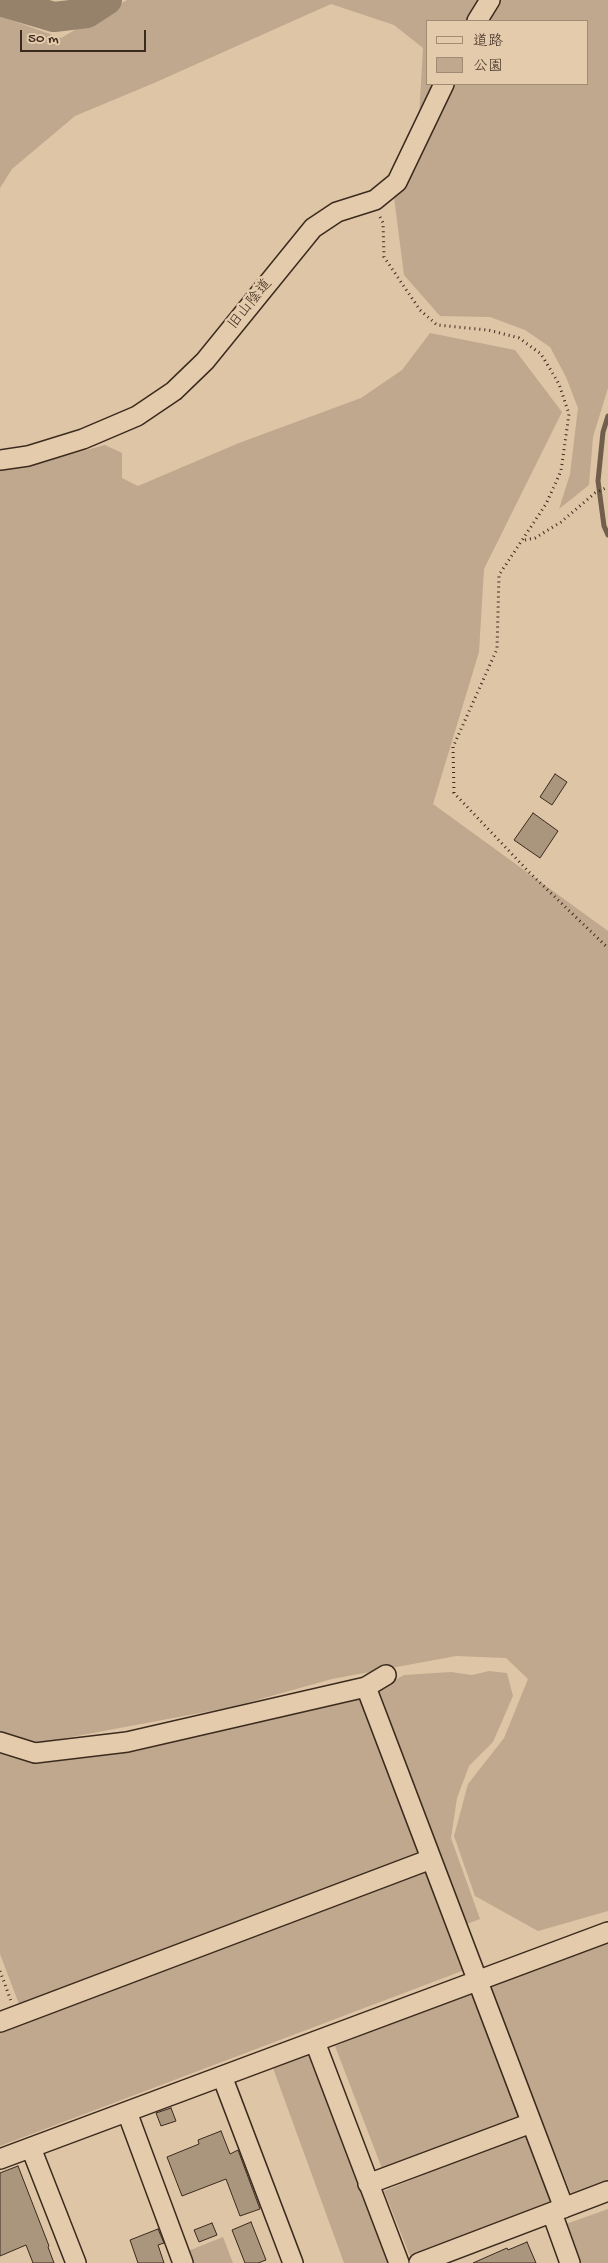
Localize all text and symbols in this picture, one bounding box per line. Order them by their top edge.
scale bar [22,20,149,52]
legend [426,20,588,85]
text: 50 m [28,30,59,48]
text: 道路 [473,33,503,51]
text: 公園 [473,58,503,76]
street label: 旧山陰道 [225,276,277,334]

